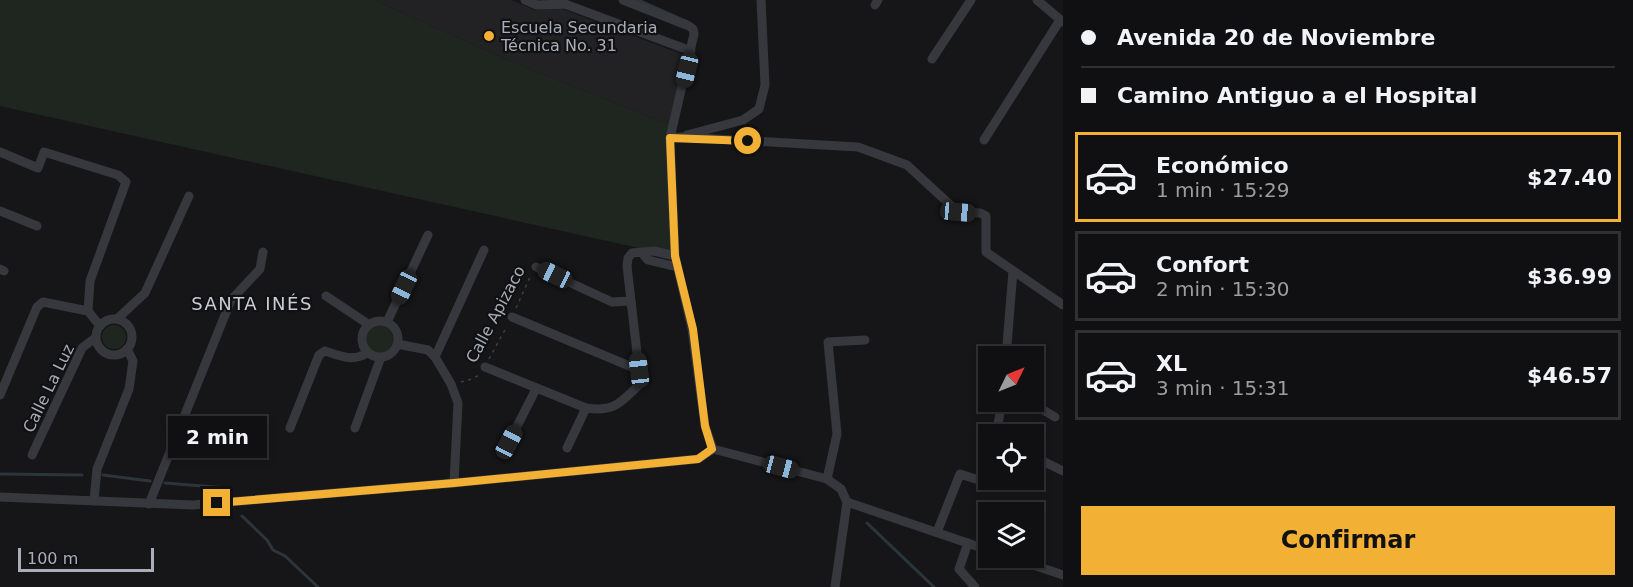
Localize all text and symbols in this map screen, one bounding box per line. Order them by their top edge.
place label: Escuela Secundaria Técnica No. 31 [500,18,657,55]
text: Avenida 20 de Noviembre [1117,25,1435,50]
marker: Escuela Secundaria Técnica No. 31 [482,29,496,43]
car [674,50,700,90]
text: Camino Antiguo a el Hospital [1117,83,1477,108]
route start [734,127,761,154]
icon: car [1084,150,1138,204]
text: Económico [1156,153,1289,178]
text: $27.40 [1527,165,1612,190]
text: 1 min · 15:29 [1156,178,1290,202]
car [939,201,977,223]
icon: car [1084,249,1138,303]
text: Confort [1156,252,1249,277]
car [535,259,575,291]
street label: Calle Apizaco [462,262,529,366]
text: $36.99 [1527,264,1612,289]
car [388,267,420,307]
text: 2 min · 15:30 [1156,277,1290,301]
district label: SANTA INÉS [191,293,313,314]
street label: Calle La Luz [19,341,78,435]
north arrow [978,346,1044,412]
map controls [978,346,1044,568]
icon: car [1084,348,1138,402]
car [628,351,650,389]
text: XL [1156,351,1187,376]
text: $46.57 [1527,363,1612,388]
text: 3 min · 15:31 [1156,376,1290,400]
callout: 2 min [168,416,266,458]
car [493,422,525,462]
button: locate [978,424,1044,490]
text: 2 min [186,425,249,449]
car [761,454,801,480]
route end [203,489,230,516]
button: layers [978,502,1044,568]
button: Confirmar [1081,506,1615,575]
scale bar [18,545,154,572]
text: 100 m [27,549,78,568]

